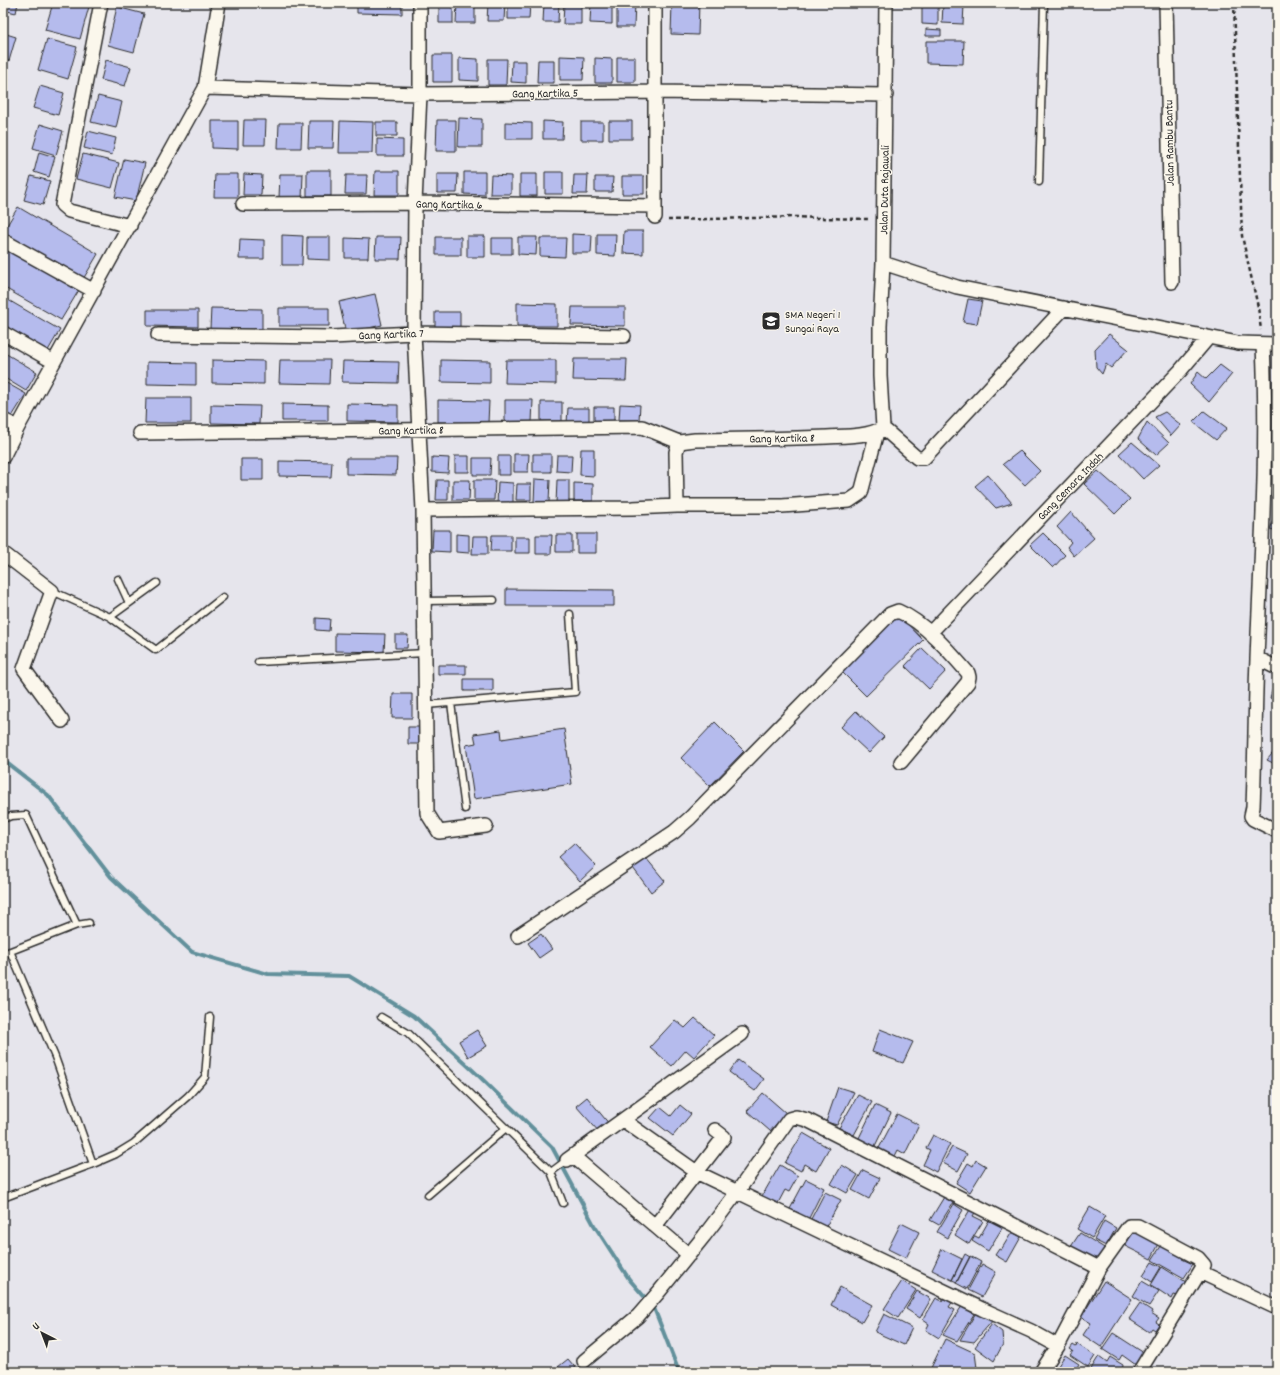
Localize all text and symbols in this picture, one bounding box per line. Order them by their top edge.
street label: Gang Kartika 5 [512,85,578,104]
street label: Jalan Rambu Bantu [1161,100,1180,186]
street label: Jalan Duta Rajawali [876,145,895,235]
street label: Gang Kartika 6 [415,196,483,215]
place label: SMA Negeri 1 Sungai Raya [785,307,840,338]
school or university icon: SMA Negeri 1 Sungai Raya [760,310,782,332]
street label: Gang Kartika 7 [358,326,424,345]
street label: Gang Kartika 8 [378,422,444,441]
street label: Gang Kartika 8 [749,430,815,449]
street label: Gang Cemara Indah [1034,449,1108,525]
north arrow [22,1313,62,1353]
text: U [29,1319,44,1335]

